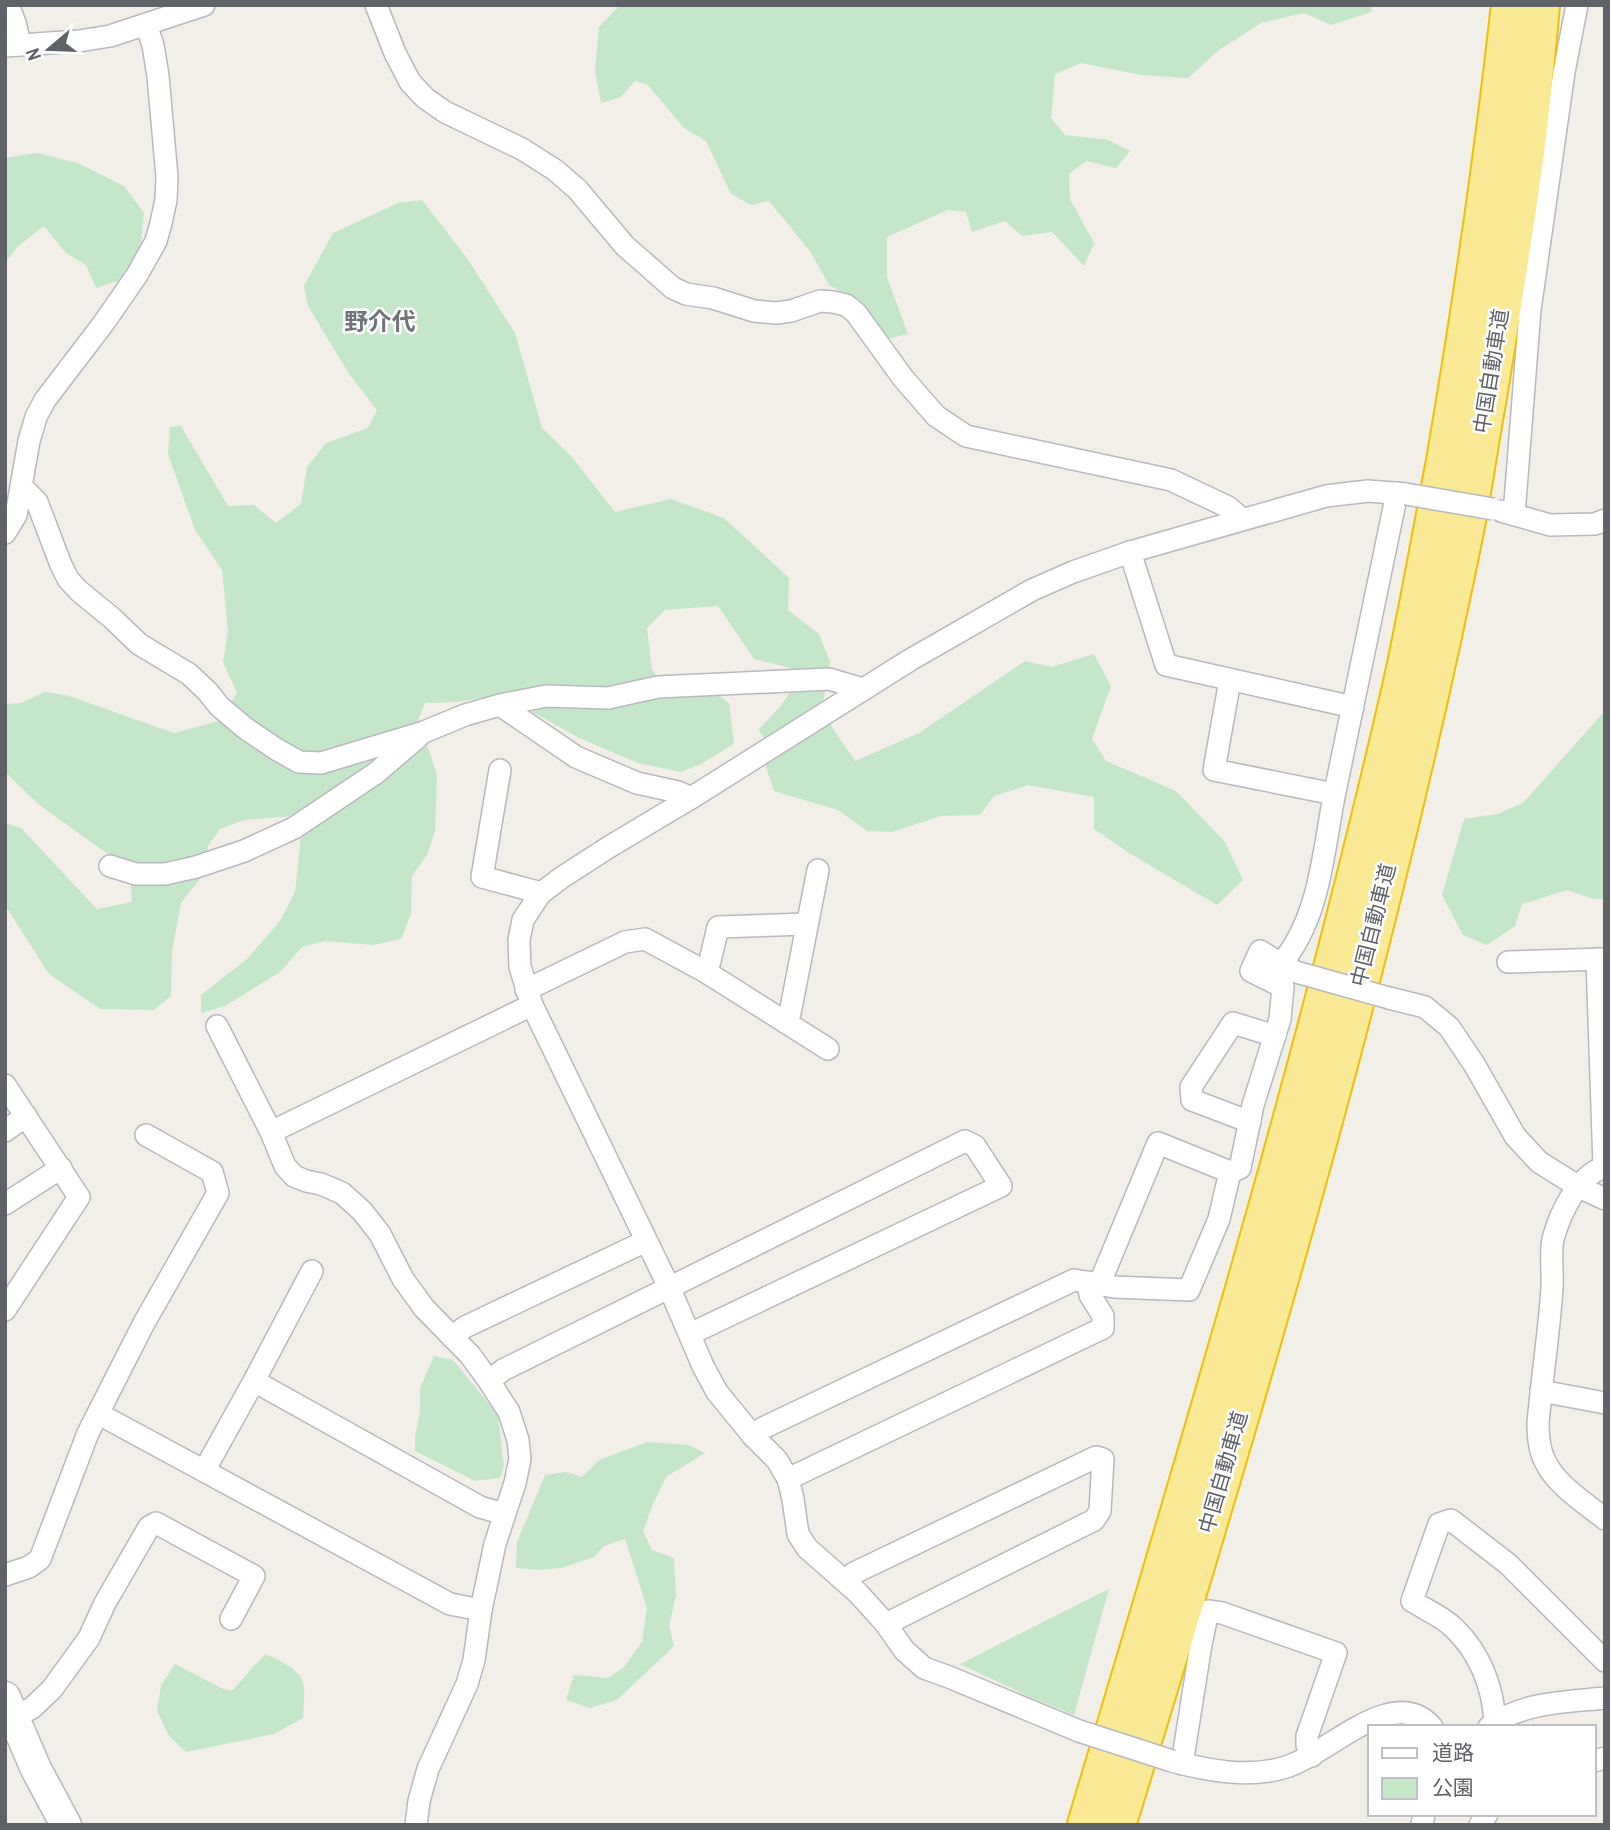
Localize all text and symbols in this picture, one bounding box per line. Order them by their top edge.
north arrow [14,14,84,84]
text: N [19,45,47,64]
district label: 野介代 [344,305,416,337]
street label: 中国自動車道 [1467,307,1515,435]
street label: 中国自動車道 [1344,860,1402,990]
street label: 中国自動車道 [1192,1407,1254,1537]
legend [1368,1725,1596,1816]
text: 道路 [1432,1738,1474,1767]
text: 公園 [1432,1773,1474,1802]

